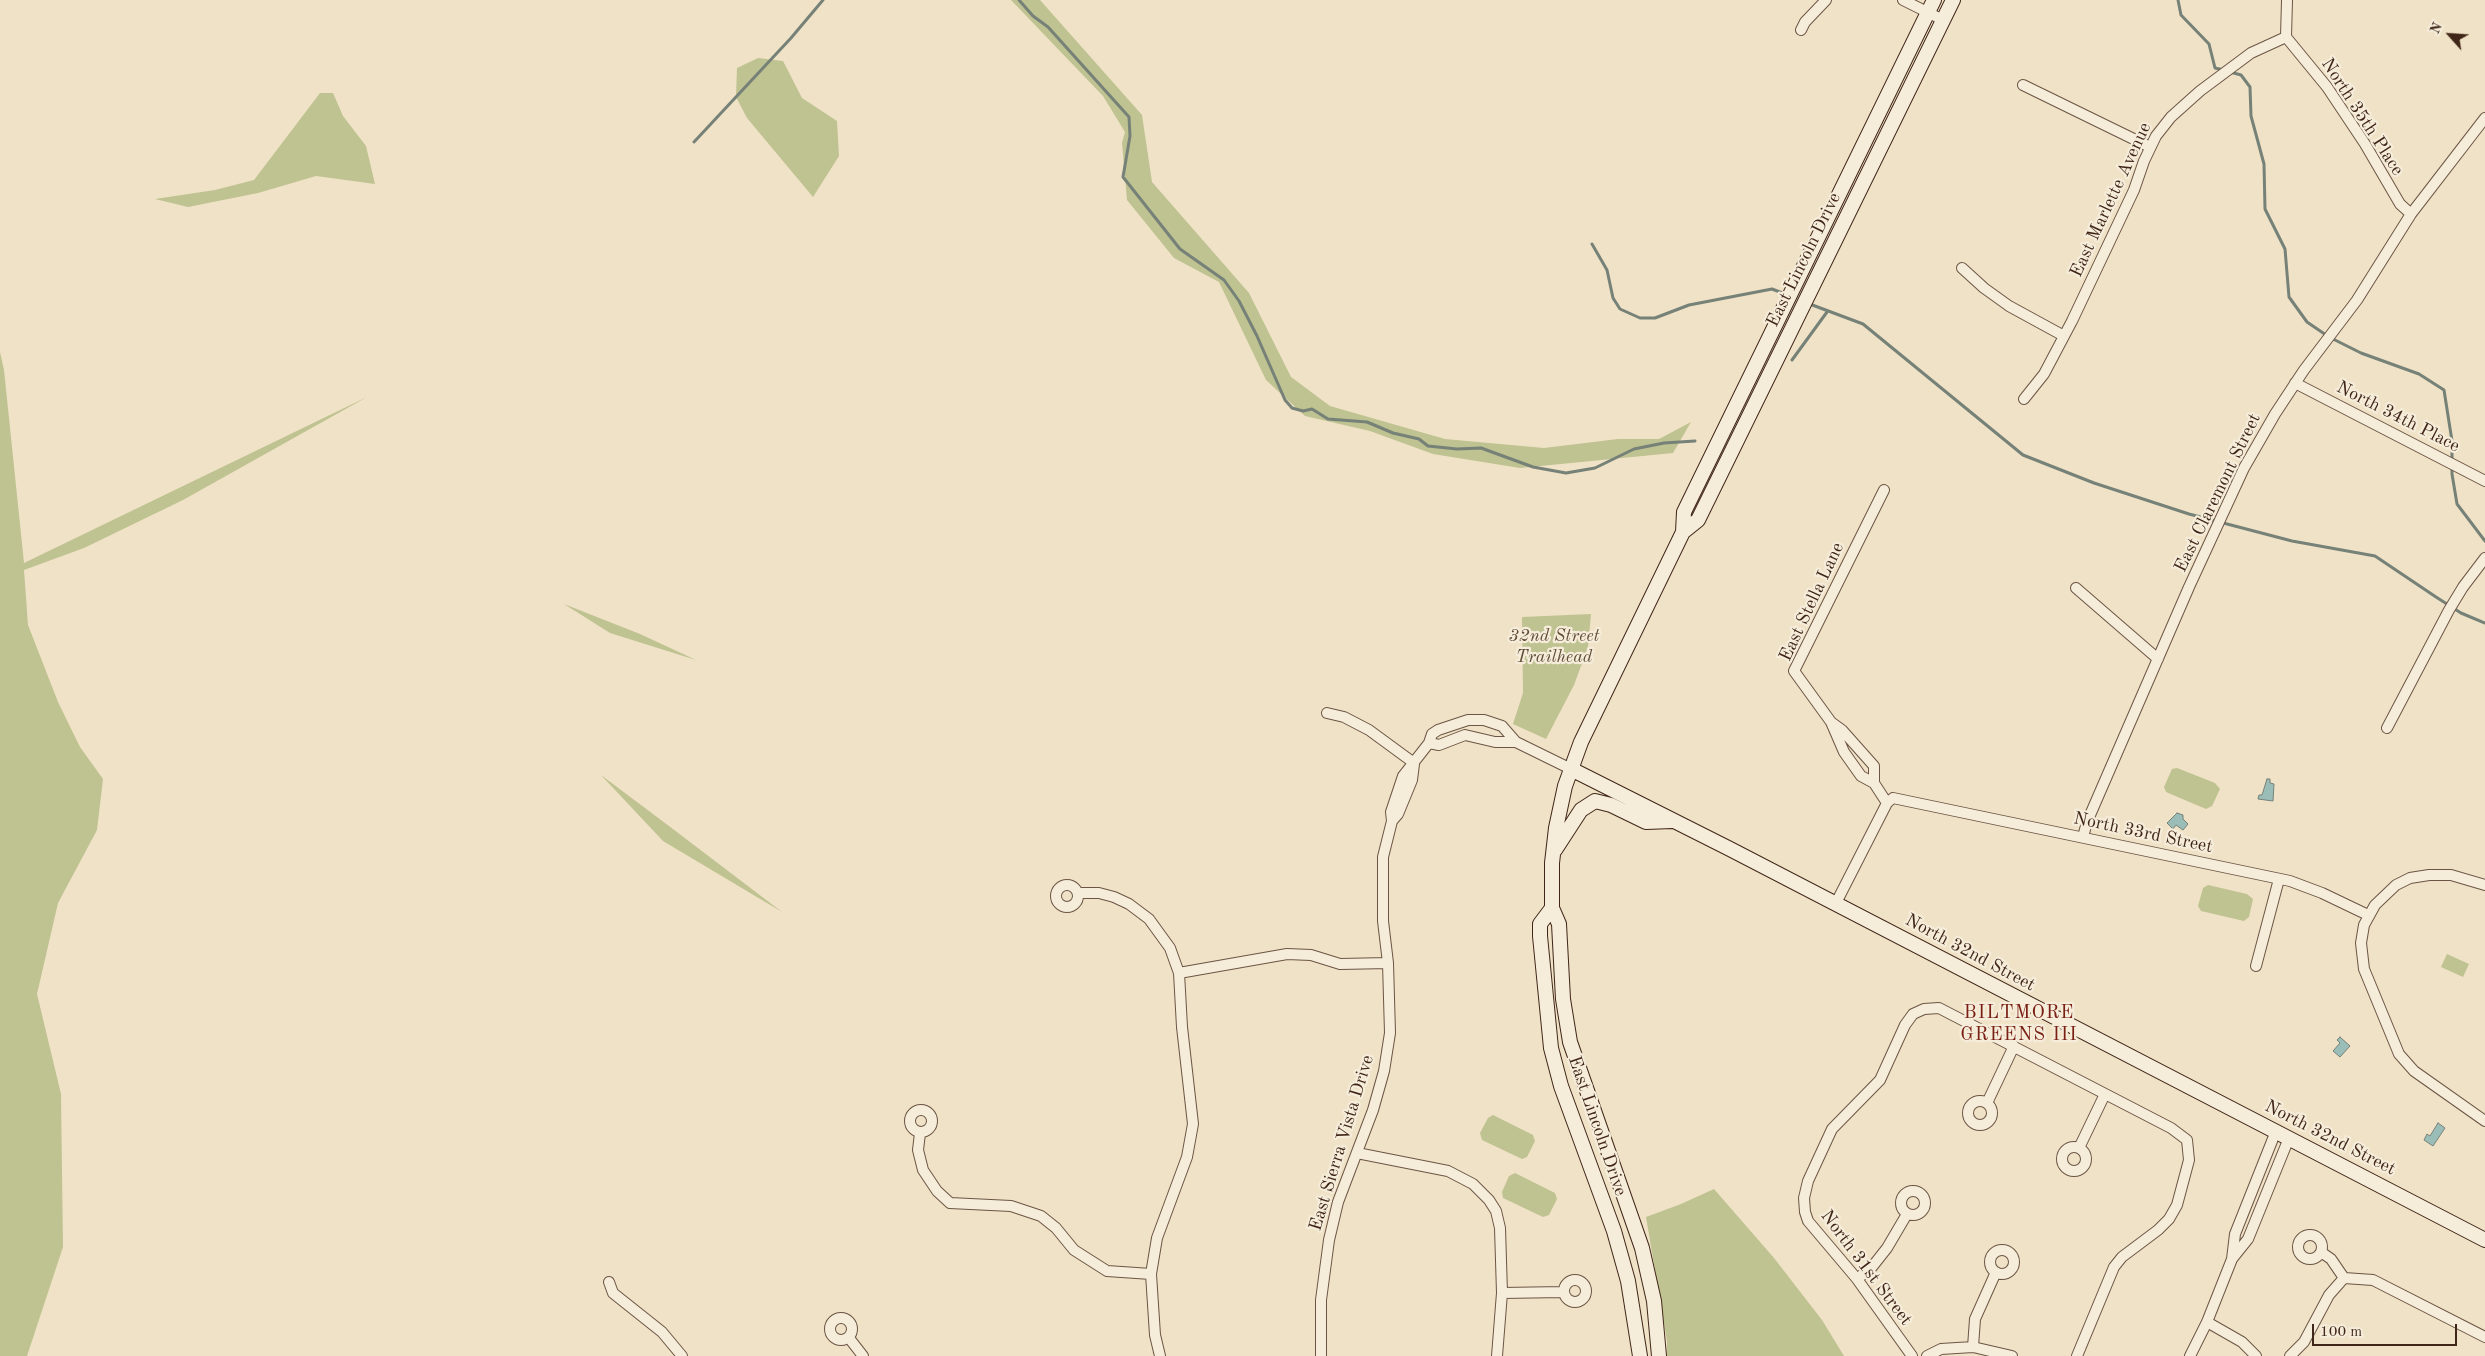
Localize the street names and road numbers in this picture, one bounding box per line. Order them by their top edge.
street label: North 35th Place [2316,54,2408,180]
street label: East Marlette Avenue [2066,119,2156,281]
street label: East Lincoln Drive [1762,189,1846,331]
street label: North 34th Place [2333,377,2463,457]
street label: East Claremont Street [2170,410,2266,576]
street label: East Stella Lane [1775,539,1849,665]
street label: North 33rd Street [2071,808,2215,858]
street label: North 32nd Street [1901,910,2039,996]
street label: East Sierra Vista Drive [1305,1052,1379,1234]
street label: East Lincoln Drive [1563,1053,1631,1199]
street label: North 32nd Street [2261,1096,2399,1180]
street label: North 31st Street [1816,1206,1916,1330]

